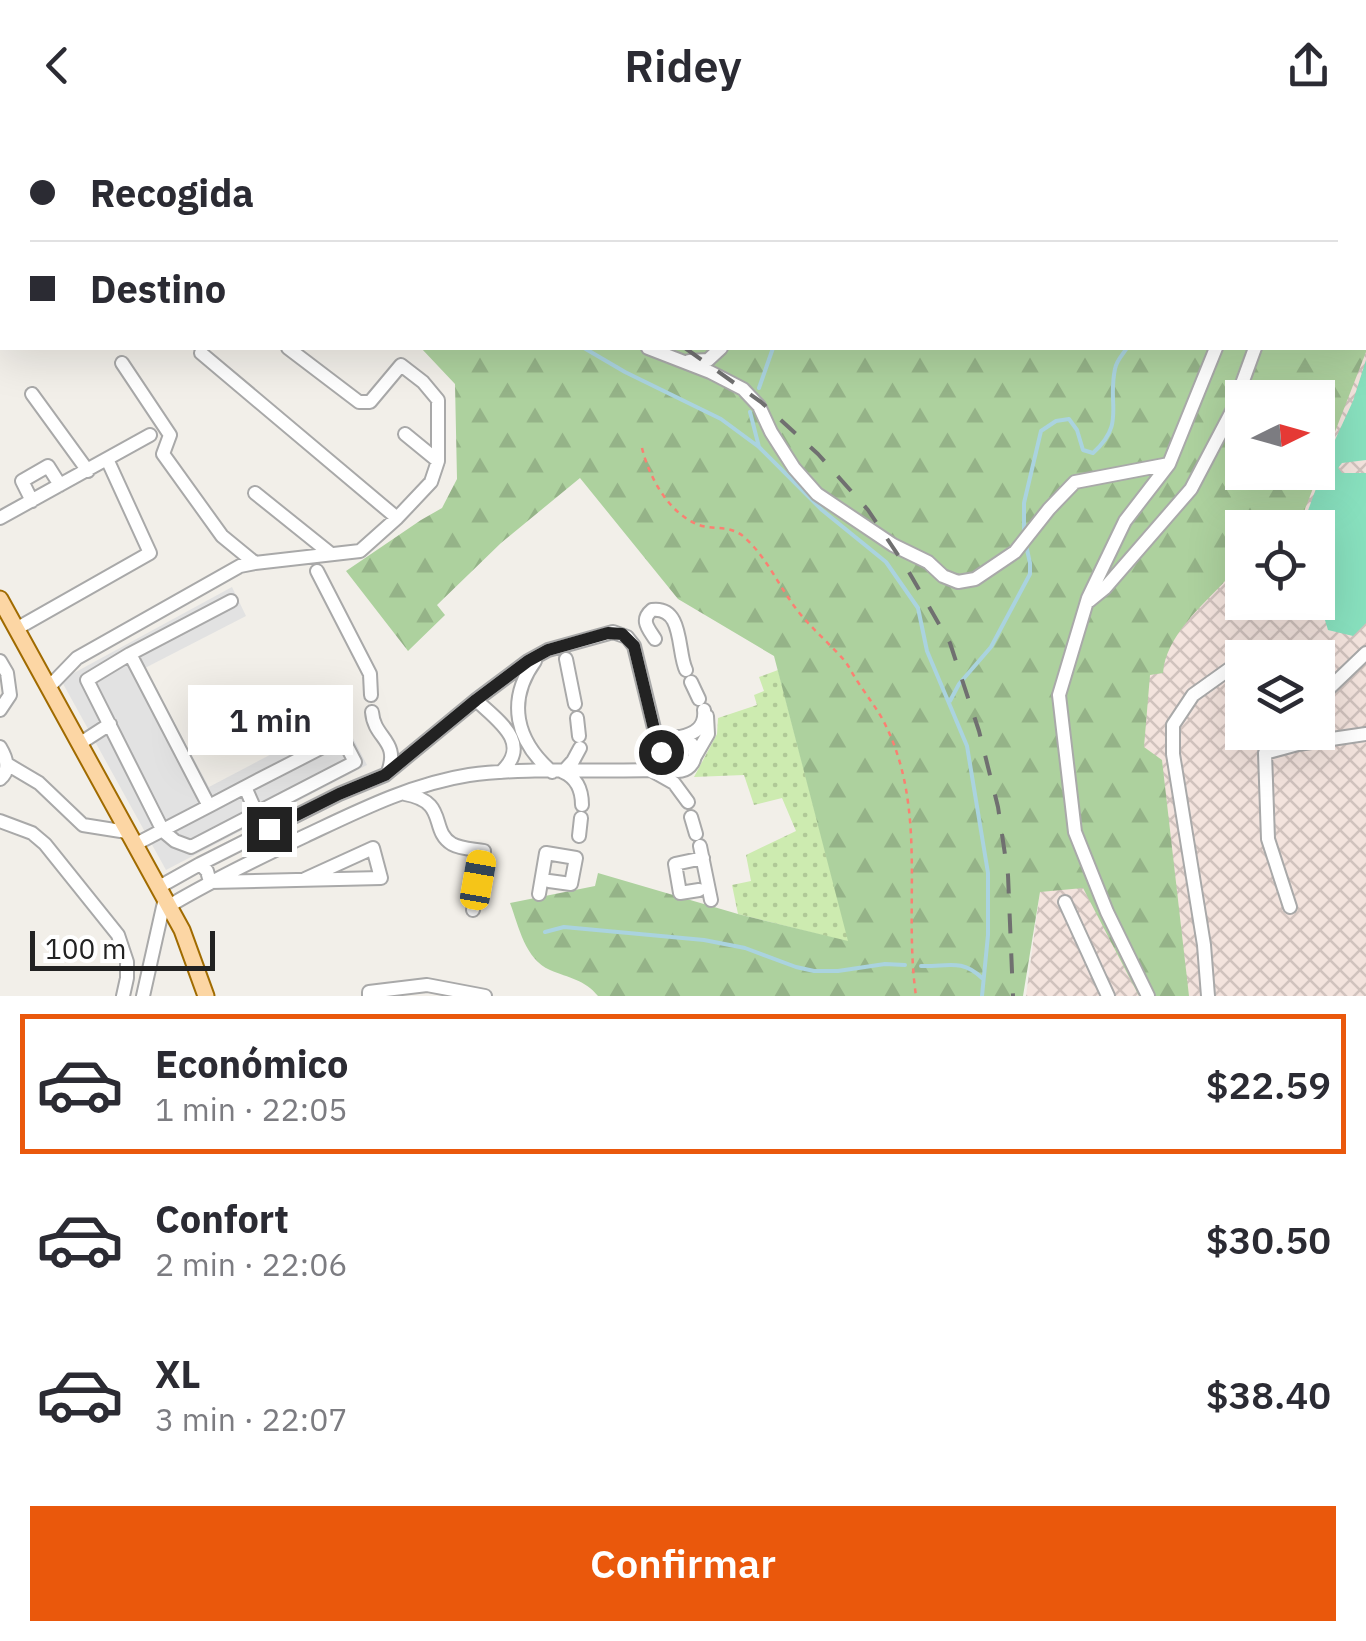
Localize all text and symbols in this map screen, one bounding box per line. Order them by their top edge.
text: Ridey [624,36,742,94]
icon: back [30,38,85,93]
icon: share [1281,38,1336,93]
text: Recogida [90,168,254,217]
text: Destino [90,264,226,313]
north arrow [1225,380,1335,490]
map controls [1225,380,1335,750]
button: locate [1225,510,1335,620]
button: layers [1225,640,1335,750]
callout: 1 min [186,684,352,754]
text: 1 min [229,699,312,741]
route start [639,730,684,775]
route end [247,807,292,852]
car [458,848,498,912]
scale bar [30,926,215,970]
text: 100 m [45,930,126,967]
icon: car [35,1039,125,1129]
text: Económico [155,1039,348,1088]
text: $22.59 [1206,1060,1331,1109]
text: 1 min · 22:05 [155,1088,348,1130]
icon: car [35,1194,125,1284]
text: Confort [155,1194,289,1243]
text: $30.50 [1206,1215,1331,1264]
text: 2 min · 22:06 [155,1243,348,1285]
icon: car [35,1349,125,1439]
text: XL [155,1349,201,1398]
text: $38.40 [1206,1370,1331,1419]
text: 3 min · 22:07 [155,1398,348,1440]
button: Confirmar [30,1506,1336,1621]

